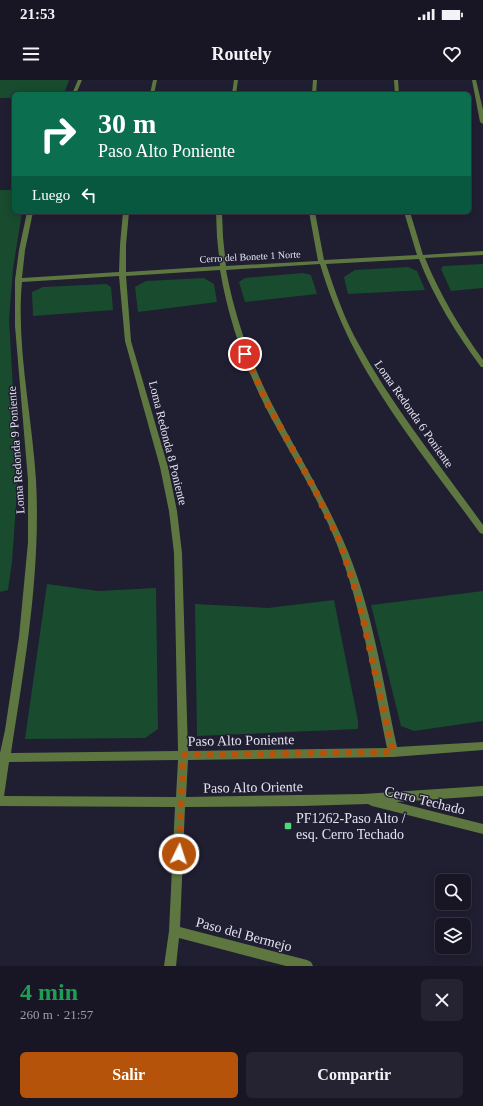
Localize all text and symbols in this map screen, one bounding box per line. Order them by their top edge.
text: 21:53 [20,6,55,22]
icon: menu [20,43,42,65]
icon: heart [441,43,463,65]
text: Routely [212,44,272,64]
icon: right [32,108,84,160]
text: 30 m [98,108,156,139]
text: Paso Alto Poniente [98,141,235,161]
icon: left [78,184,100,206]
text: Luego [32,187,70,203]
street label: Cerro del Bonete 1 Norte [199,248,301,265]
pin [228,337,262,371]
icon: arrive [234,343,256,365]
street label: Loma Redonda 6 Poniente [372,358,456,470]
street label: Loma Redonda 8 Poniente [146,379,190,507]
street label: Loma Redonda 9 Poniente [5,386,27,514]
street label: Paso Alto Poniente [188,732,294,749]
street label: Paso Alto Oriente [203,779,303,796]
street label: Cerro Techado [383,783,467,818]
place label: PF1262-Paso Alto / esq. Cerro Techado [296,811,406,842]
marker: PF1262-Paso Alto / esq. Cerro Techado [283,821,293,831]
position arrow [158,833,200,875]
map controls [435,874,471,954]
button: search [435,874,471,910]
street label: Paso del Bermejo [194,914,294,955]
button: layers [435,918,471,954]
text: 4 min [20,979,78,1005]
button: close [421,979,463,1021]
text: 260 m · 21:57 [20,1007,93,1022]
button: Salir [20,1052,238,1098]
button: Compartir [246,1052,463,1098]

